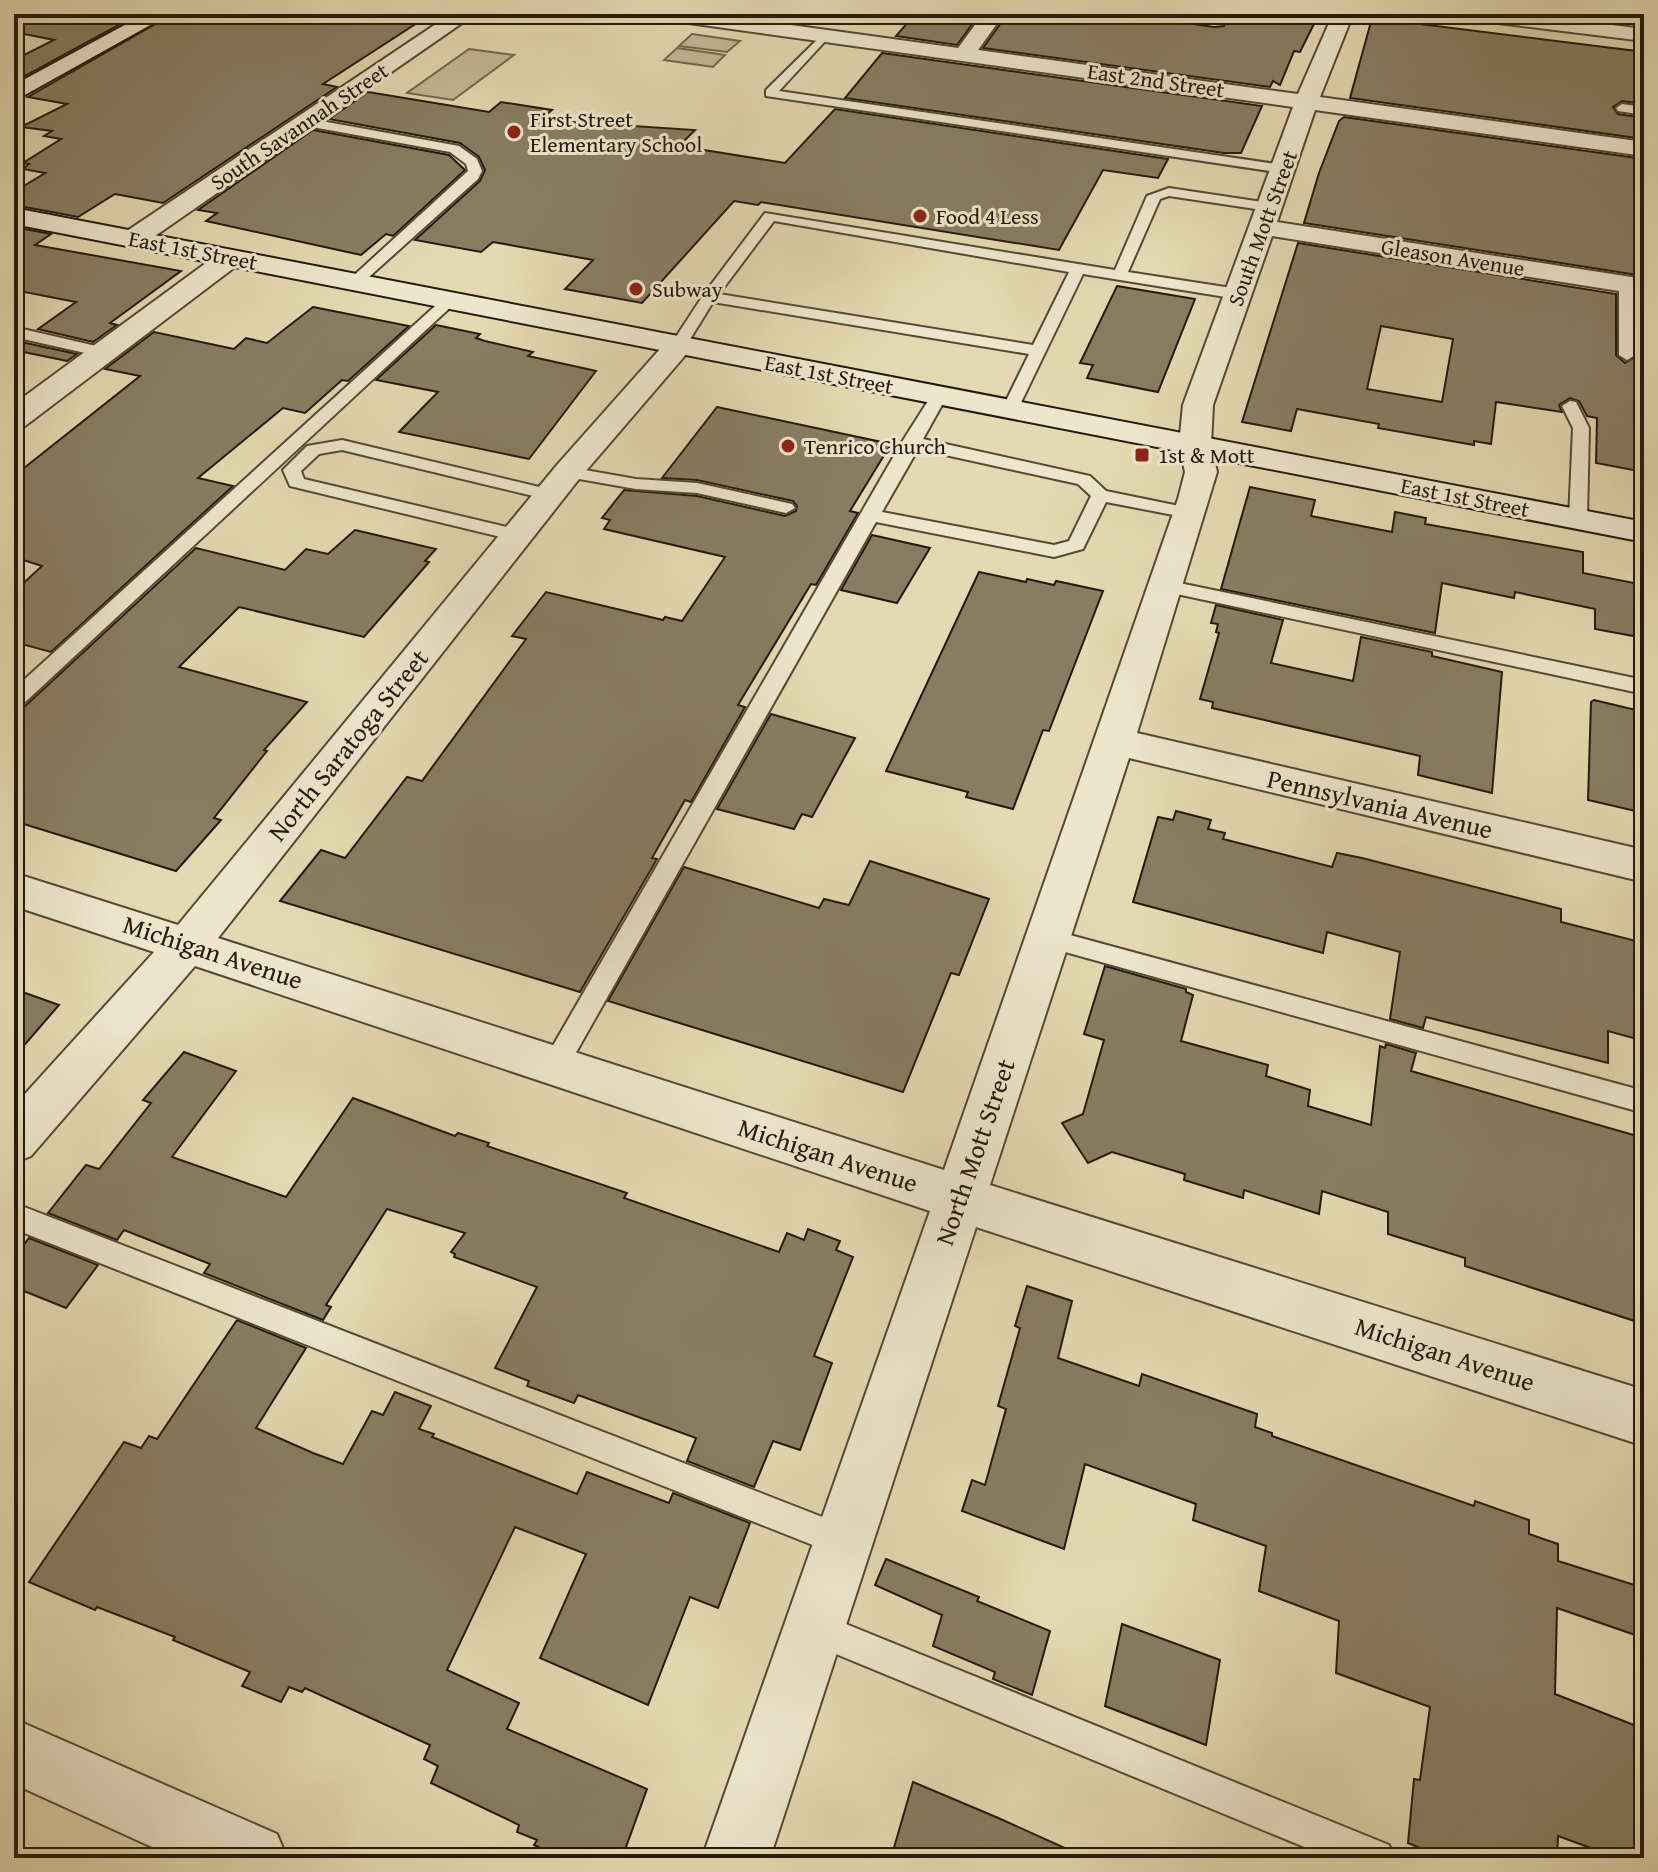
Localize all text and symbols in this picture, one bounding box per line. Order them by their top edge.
street label: South Savannah Street [204,54,395,198]
street label: East 2nd Street [1085,55,1227,105]
place label: First Street Elementary School [530,103,702,160]
marker: First Street Elementary School [505,123,523,141]
street label: South Mott Street [1219,145,1305,311]
place label: Food 4 Less [936,200,1039,232]
marker: Food 4 Less [911,207,929,225]
street label: East 1st Street [126,222,260,278]
street label: Gleason Avenue [1379,230,1527,284]
place label: Subway [652,273,723,305]
marker: Subway [627,280,645,298]
street label: East 1st Street [762,346,896,402]
place label: Tenrico Church [804,430,947,462]
marker: Tenrico Church [779,437,797,455]
place label: 1st & Mott [1158,439,1255,471]
marker: 1st & Mott [1133,446,1151,464]
street label: East 1st Street [1398,469,1532,525]
street label: North Saratoga Street [258,640,437,849]
street label: Pennsylvania Avenue [1263,759,1497,848]
street label: Michigan Avenue [118,904,308,999]
street label: North Mott Street [924,1053,1025,1250]
street label: Michigan Avenue [733,1107,923,1202]
street label: Michigan Avenue [1350,1306,1540,1401]

